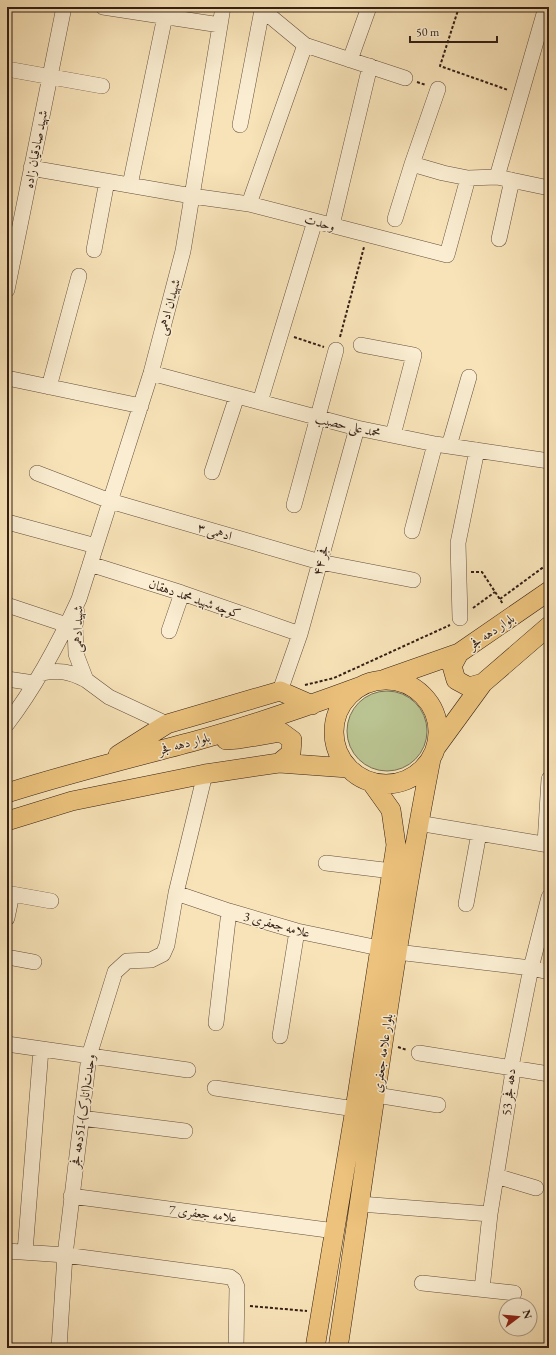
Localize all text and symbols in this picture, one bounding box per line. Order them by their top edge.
scale bar [410,18,497,44]
text: 50 m [416,24,440,40]
street label: شهید صادقیان زاده [20,109,51,189]
street label: وحدت [303,210,337,235]
street label: شهیدان ادهمی [153,277,185,337]
street label: محمد علی حصیب [313,410,383,443]
street label: ادهمی ۳ [195,518,234,546]
street label: فجر ۴۴ [308,543,333,577]
street label: کوچه شهید محمد دهقان [147,575,243,622]
street label: شهید ادهمی [69,605,87,653]
street label: بلوار دهه فجر [463,610,518,654]
street label: بلوار دهه فجر [155,728,212,759]
street label: علامه جعفری 3 [242,907,312,942]
street label: بلوار علامه جعفری [369,1012,396,1094]
street label: وحدت(انارک)-51دهه فجر [66,1053,99,1171]
street label: دهه فجر 53 [498,1068,519,1116]
street label: علامه جعفری 7 [168,1201,238,1226]
north arrow [498,1297,538,1337]
text: N [520,1308,536,1321]

